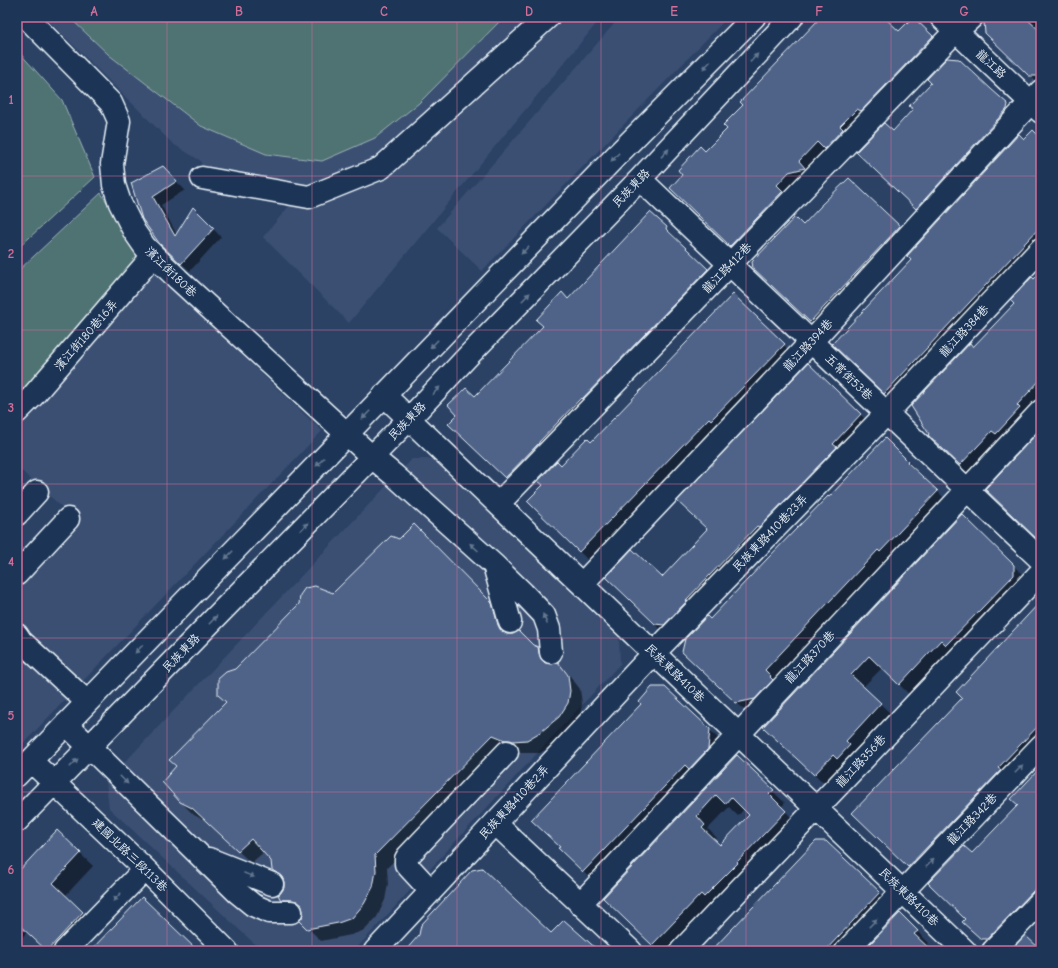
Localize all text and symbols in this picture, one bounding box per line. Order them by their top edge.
text: A [90,4,98,19]
text: B [235,4,243,19]
text: C [380,4,388,19]
text: D [525,4,533,19]
text: E [670,4,678,19]
text: F [815,4,823,19]
text: G [959,4,969,19]
street label: 龍江路 [973,47,1009,81]
one-way arrow [749,53,758,63]
one-way arrow [702,60,712,70]
text: 1 [8,92,14,107]
one-way arrow [660,147,669,158]
one-way arrow [610,152,620,162]
street label: 民族東路 [609,166,653,210]
street label: 龍江路412巷 [699,240,755,296]
street label: 濱江街180巷 [142,244,200,300]
one-way arrow [520,245,530,255]
text: 2 [8,246,14,261]
one-way arrow [521,292,531,302]
street label: 濱江街180巷16弄 [51,297,121,373]
street label: 龍江路384巷 [936,302,992,360]
street label: 龍江路394巷 [780,316,836,374]
one-way arrow [429,339,439,349]
street label: 五常街53巷 [822,351,876,403]
one-way arrow [431,386,440,395]
street label: 民族東路 [385,399,429,443]
text: 3 [8,400,14,415]
one-way arrow [361,410,370,420]
one-way arrow [315,457,325,467]
street label: 民族東路410巷23弄 [729,491,811,575]
one-way arrow [299,522,309,532]
one-way arrow [469,543,479,552]
one-way arrow [225,550,234,560]
text: 4 [8,554,14,569]
one-way arrow [541,613,548,625]
one-way arrow [208,615,218,625]
street label: 龍江路370巷 [782,628,838,686]
street label: 民族東路 [159,631,203,675]
street label: 民族東路410巷 [642,641,708,705]
one-way arrow [134,644,144,654]
text: 5 [8,708,15,723]
street label: 龍江路356巷 [833,732,889,790]
one-way arrow [69,758,79,768]
street label: 民族東路410巷2弄 [476,762,552,842]
one-way arrow [1014,764,1024,774]
one-way arrow [119,776,129,785]
street label: 龍江路342巷 [944,790,1000,848]
street label: 建國北路三段113巷 [89,815,171,895]
one-way arrow [925,858,934,868]
text: 6 [8,862,15,877]
street label: 民族東路410巷 [876,865,942,929]
one-way arrow [244,872,255,878]
one-way arrow [113,892,122,902]
one-way arrow [868,918,878,928]

